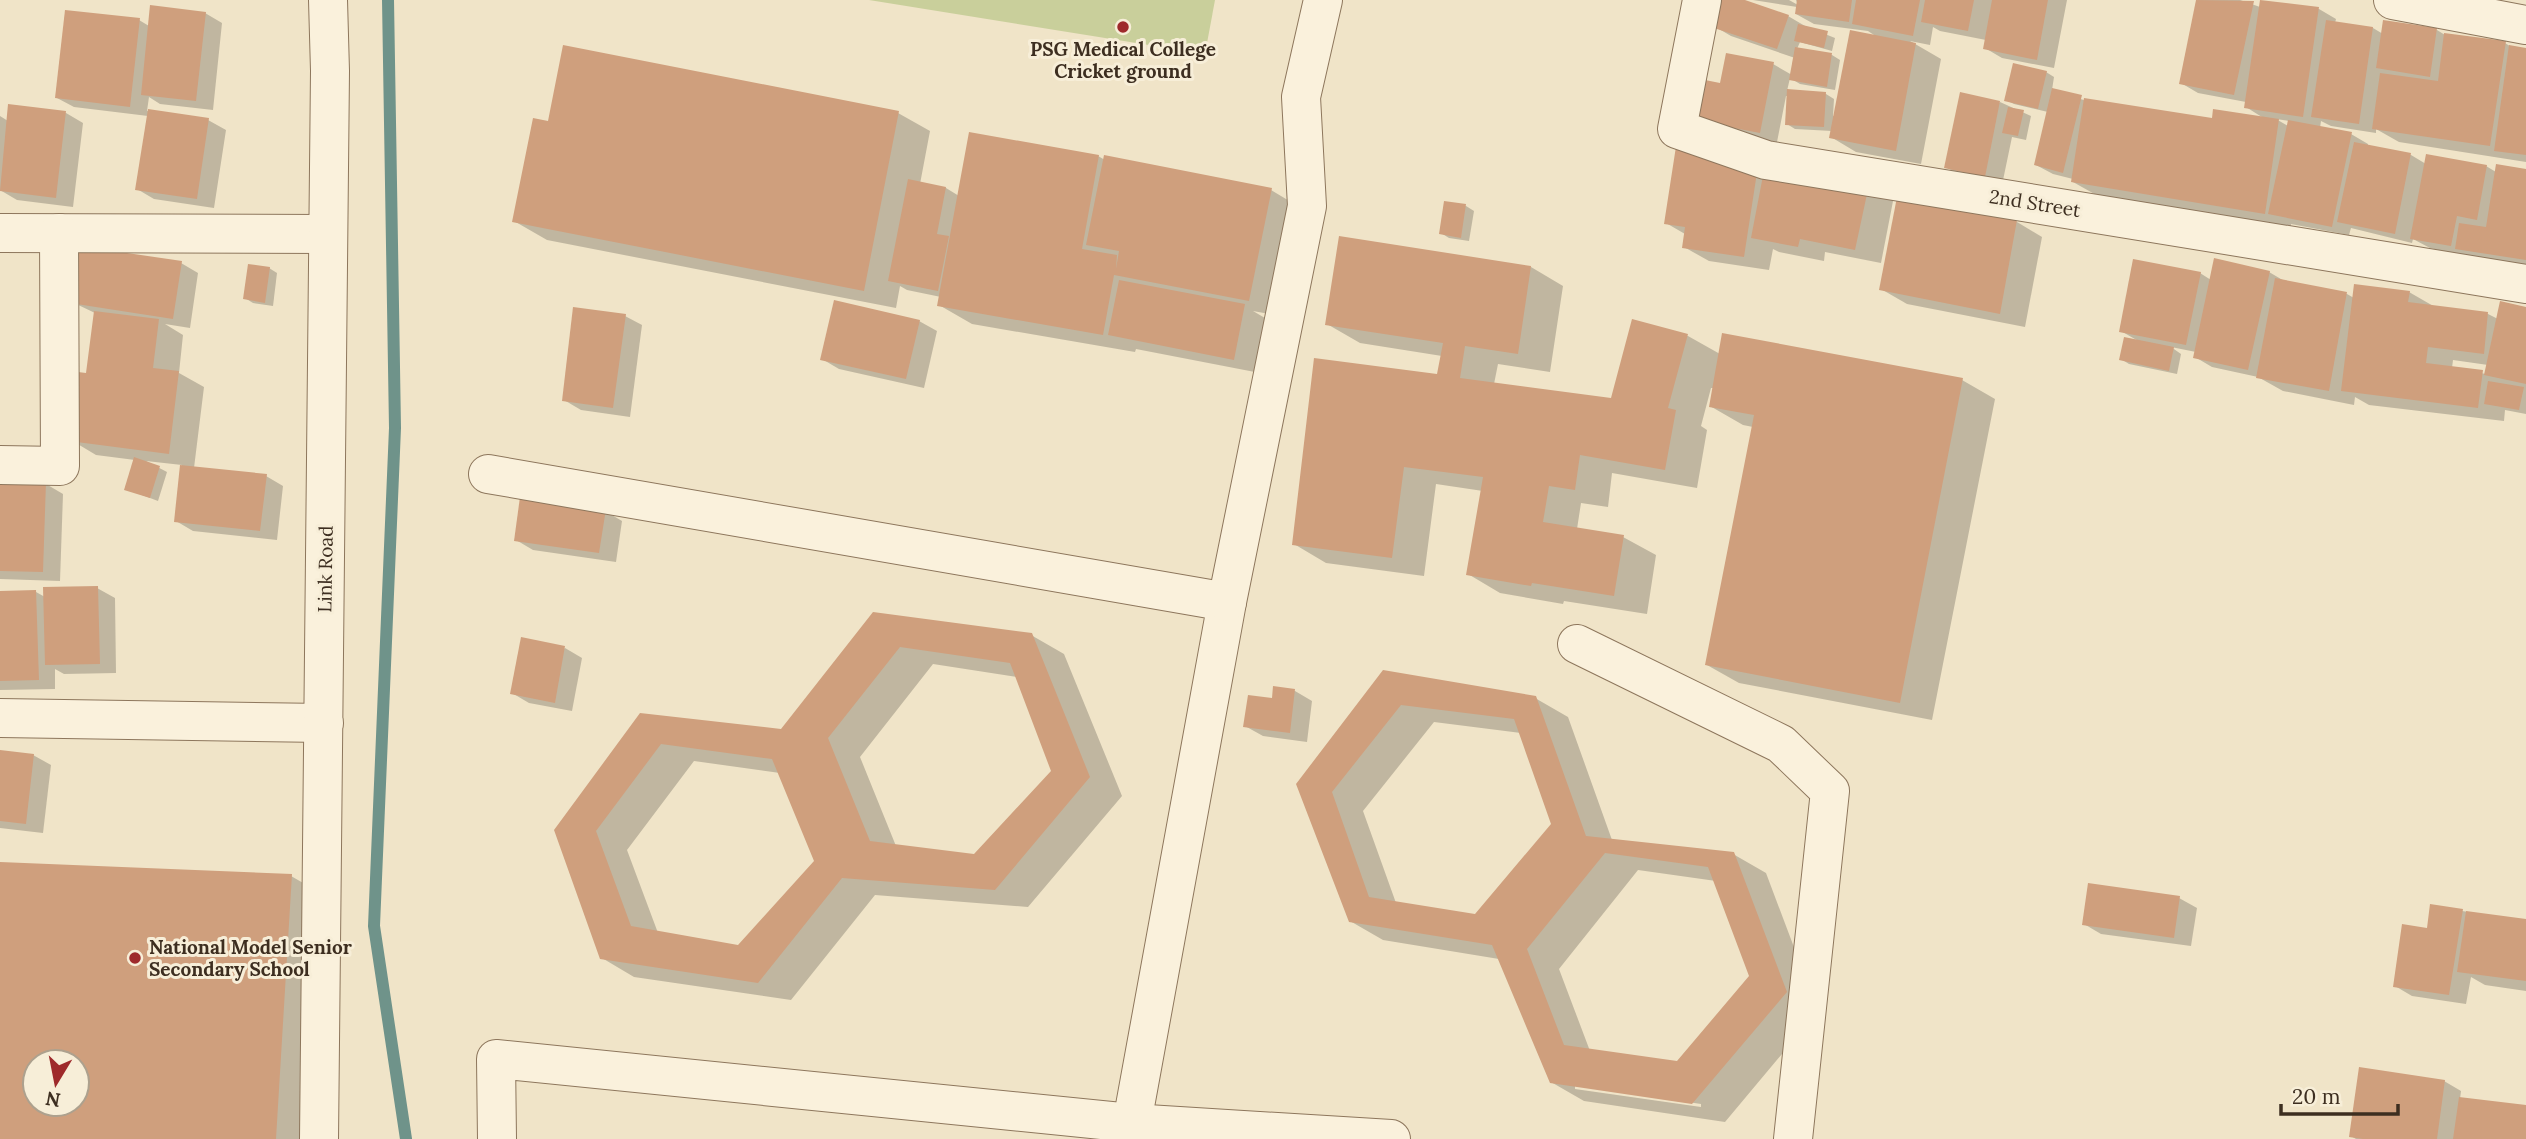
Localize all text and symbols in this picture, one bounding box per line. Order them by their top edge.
marker: PSG Medical College Cricket ground [1115,19,1131,35]
place label: PSG Medical College Cricket ground [1030,37,1216,83]
street label: 2nd Street [1988,184,2083,222]
street label: Link Road [312,525,338,613]
place label: National Model Senior Secondary School [149,935,352,981]
marker: National Model Senior Secondary School [127,950,143,966]
north arrow [21,1048,91,1118]
scale bar [2281,1072,2398,1116]
text: 20 m [2292,1083,2341,1110]
text: N [43,1087,62,1113]

